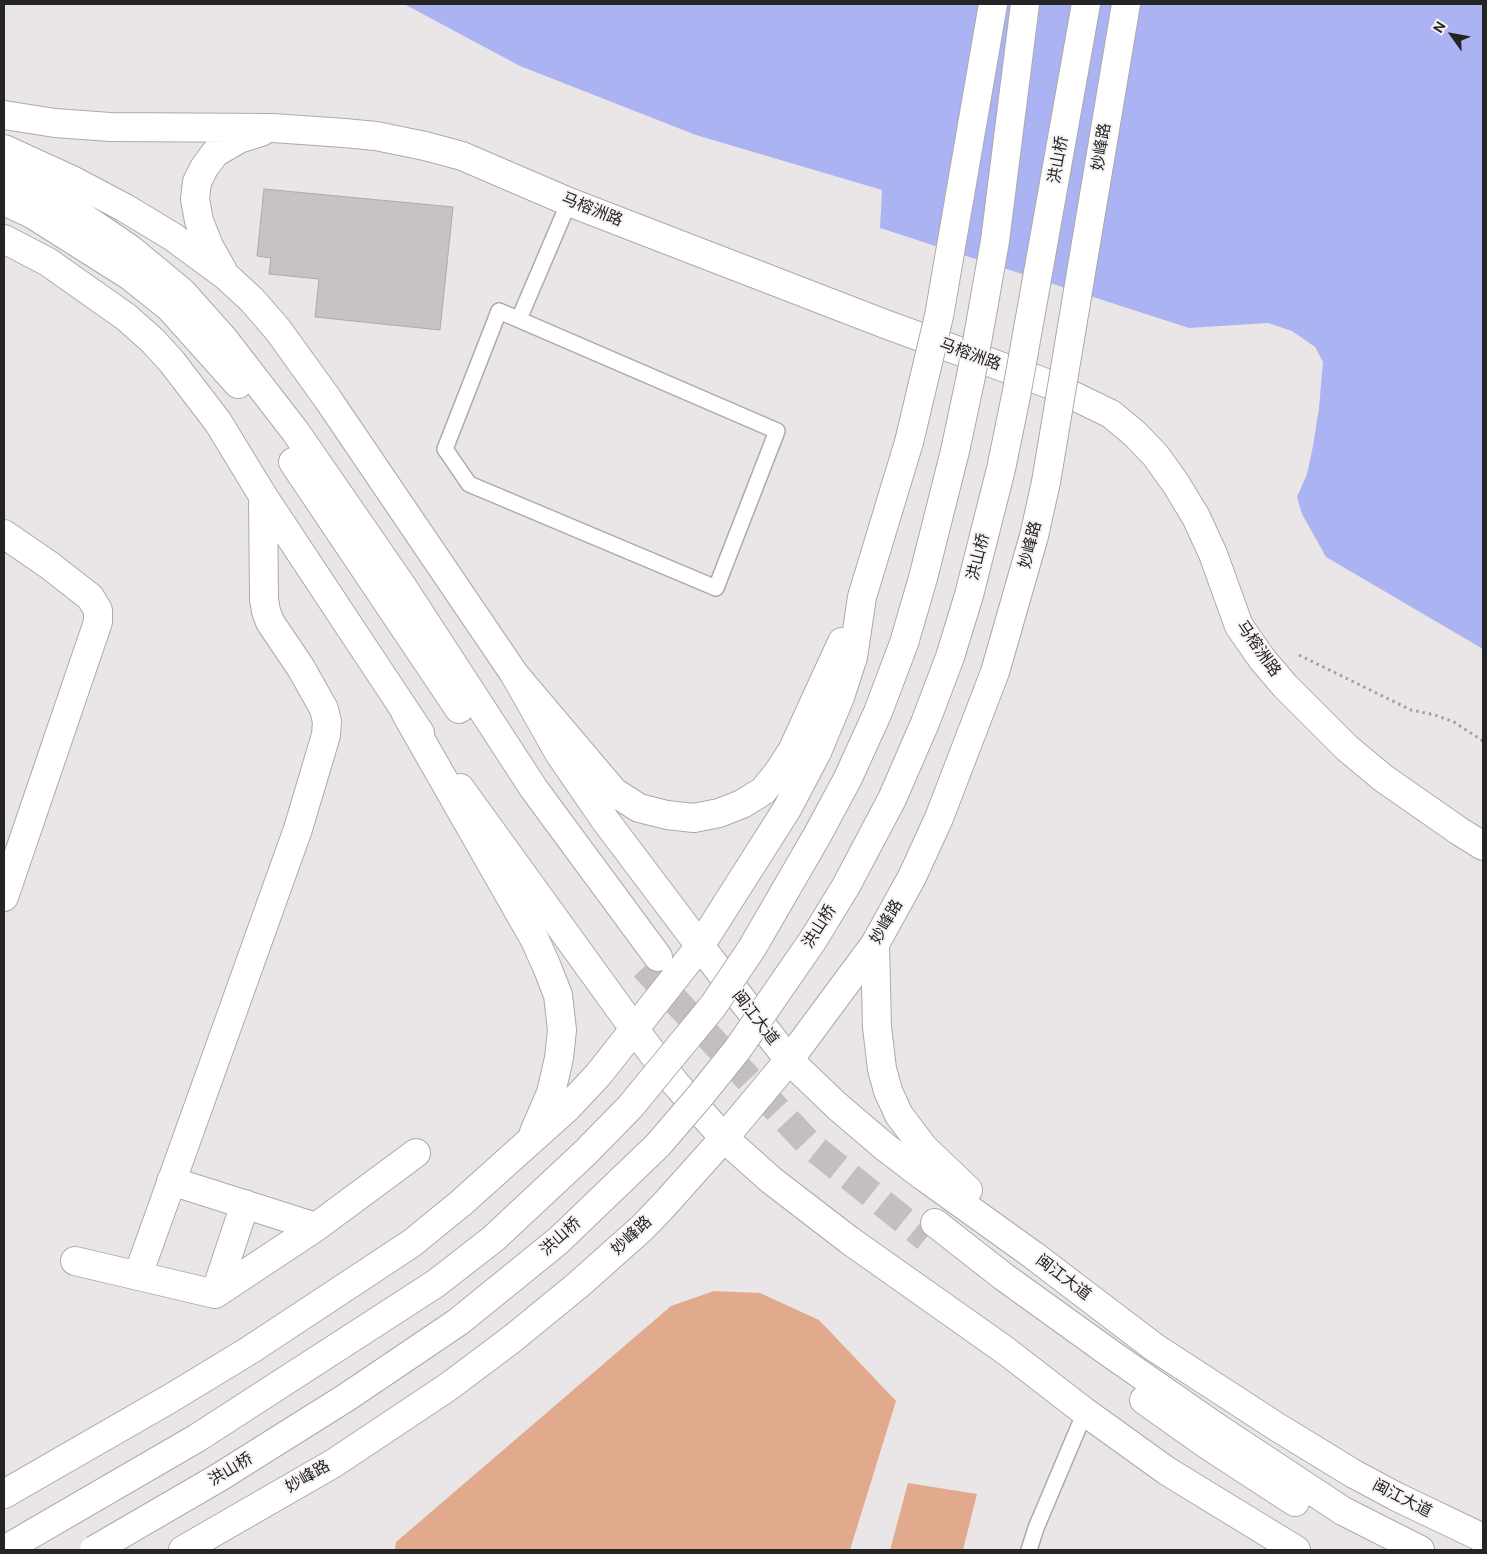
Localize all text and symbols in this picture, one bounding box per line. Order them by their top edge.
north arrow [1427,10,1477,60]
text: N [1429,18,1450,36]
street label: 妙峰路 [1089,122,1115,172]
street label: 洪山桥 [1045,135,1073,185]
street label: 马榕洲路 [559,189,625,231]
street label: 马榕洲路 [937,335,1003,375]
street label: 妙峰路 [1016,519,1046,571]
street label: 洪山桥 [964,531,994,583]
street label: 马榕洲路 [1232,617,1284,681]
street label: 妙峰路 [867,896,907,948]
street label: 洪山桥 [799,902,841,952]
street label: 闽江大道 [728,987,782,1049]
street label: 妙峰路 [608,1213,656,1259]
street label: 洪山桥 [537,1214,585,1260]
street label: 闽江大道 [1032,1251,1094,1305]
street label: 洪山桥 [205,1449,257,1491]
street label: 妙峰路 [282,1457,334,1497]
street label: 闽江大道 [1369,1476,1435,1522]

